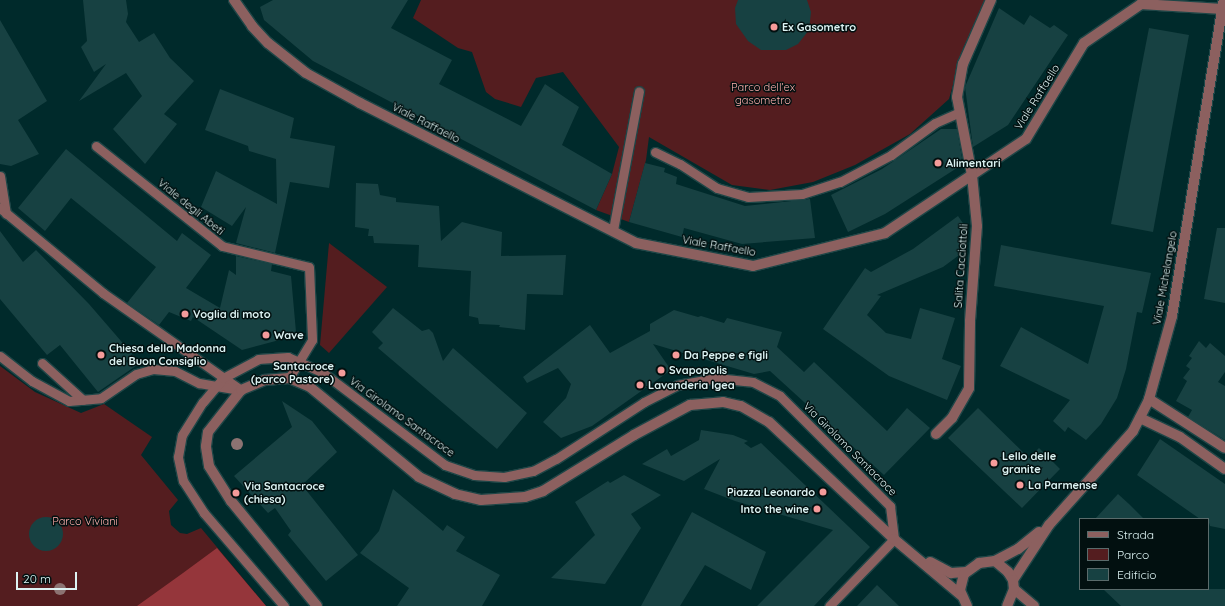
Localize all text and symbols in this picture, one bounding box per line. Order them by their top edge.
place label: Ex Gasometro [782,20,856,34]
marker: Ex Gasometro [769,22,779,32]
street label: Viale Raffaello [1012,62,1062,132]
park label: Parco dell’ex gasometro [731,81,795,107]
street label: Viale Raffaello [390,100,462,146]
place label: Alimentari [946,156,1001,170]
marker: Alimentari [933,158,943,168]
street label: Viale degli Abeti [155,176,227,238]
street label: Salita Cacciottoli [951,223,971,309]
street label: Viale Michelangelo [1150,230,1180,326]
street label: Viale Raffaello [681,233,757,259]
place label: Voglia di moto [193,307,271,321]
marker: Voglia di moto [180,309,190,319]
place label: Wave [274,328,304,342]
marker: Wave [261,330,271,340]
place label: Chiesa della Madonna del Buon Consiglio [109,342,226,368]
place label: Da Peppe e figli [684,348,768,362]
marker: Chiesa della Madonna del Buon Consiglio [96,350,106,360]
marker: Da Peppe e figli [671,350,681,360]
place label: Santacroce (parco Pastore) [251,360,334,386]
place label: Svapopolis [669,363,727,377]
marker: Svapopolis [656,365,666,375]
marker: Santacroce (parco Pastore) [337,368,347,378]
street label: Via Girolamo Santacroce [347,374,457,460]
place label: Lavanderia Igea [648,378,735,392]
marker: Lavanderia Igea [635,380,645,390]
street label: Via Girolamo Santacroce [801,400,899,498]
place label: Lello delle granite [1002,450,1056,476]
marker: Lello delle granite [989,458,999,468]
place label: La Parmense [1028,478,1097,492]
place label: Via Santacroce (chiesa) [244,480,325,506]
marker: La Parmense [1015,480,1025,490]
place label: Piazza Leonardo [727,485,815,499]
marker: Piazza Leonardo [818,487,828,497]
marker: Via Santacroce (chiesa) [231,488,241,498]
place label: Into the wine [740,502,809,516]
marker: Into the wine [812,504,822,514]
park label: Parco Viviani [52,514,118,528]
legend [1079,518,1209,590]
text: Strada [1117,527,1154,542]
text: Parco [1117,547,1149,562]
scale bar [18,564,79,590]
text: Edificio [1117,567,1157,582]
text: 20 m [23,571,51,586]

